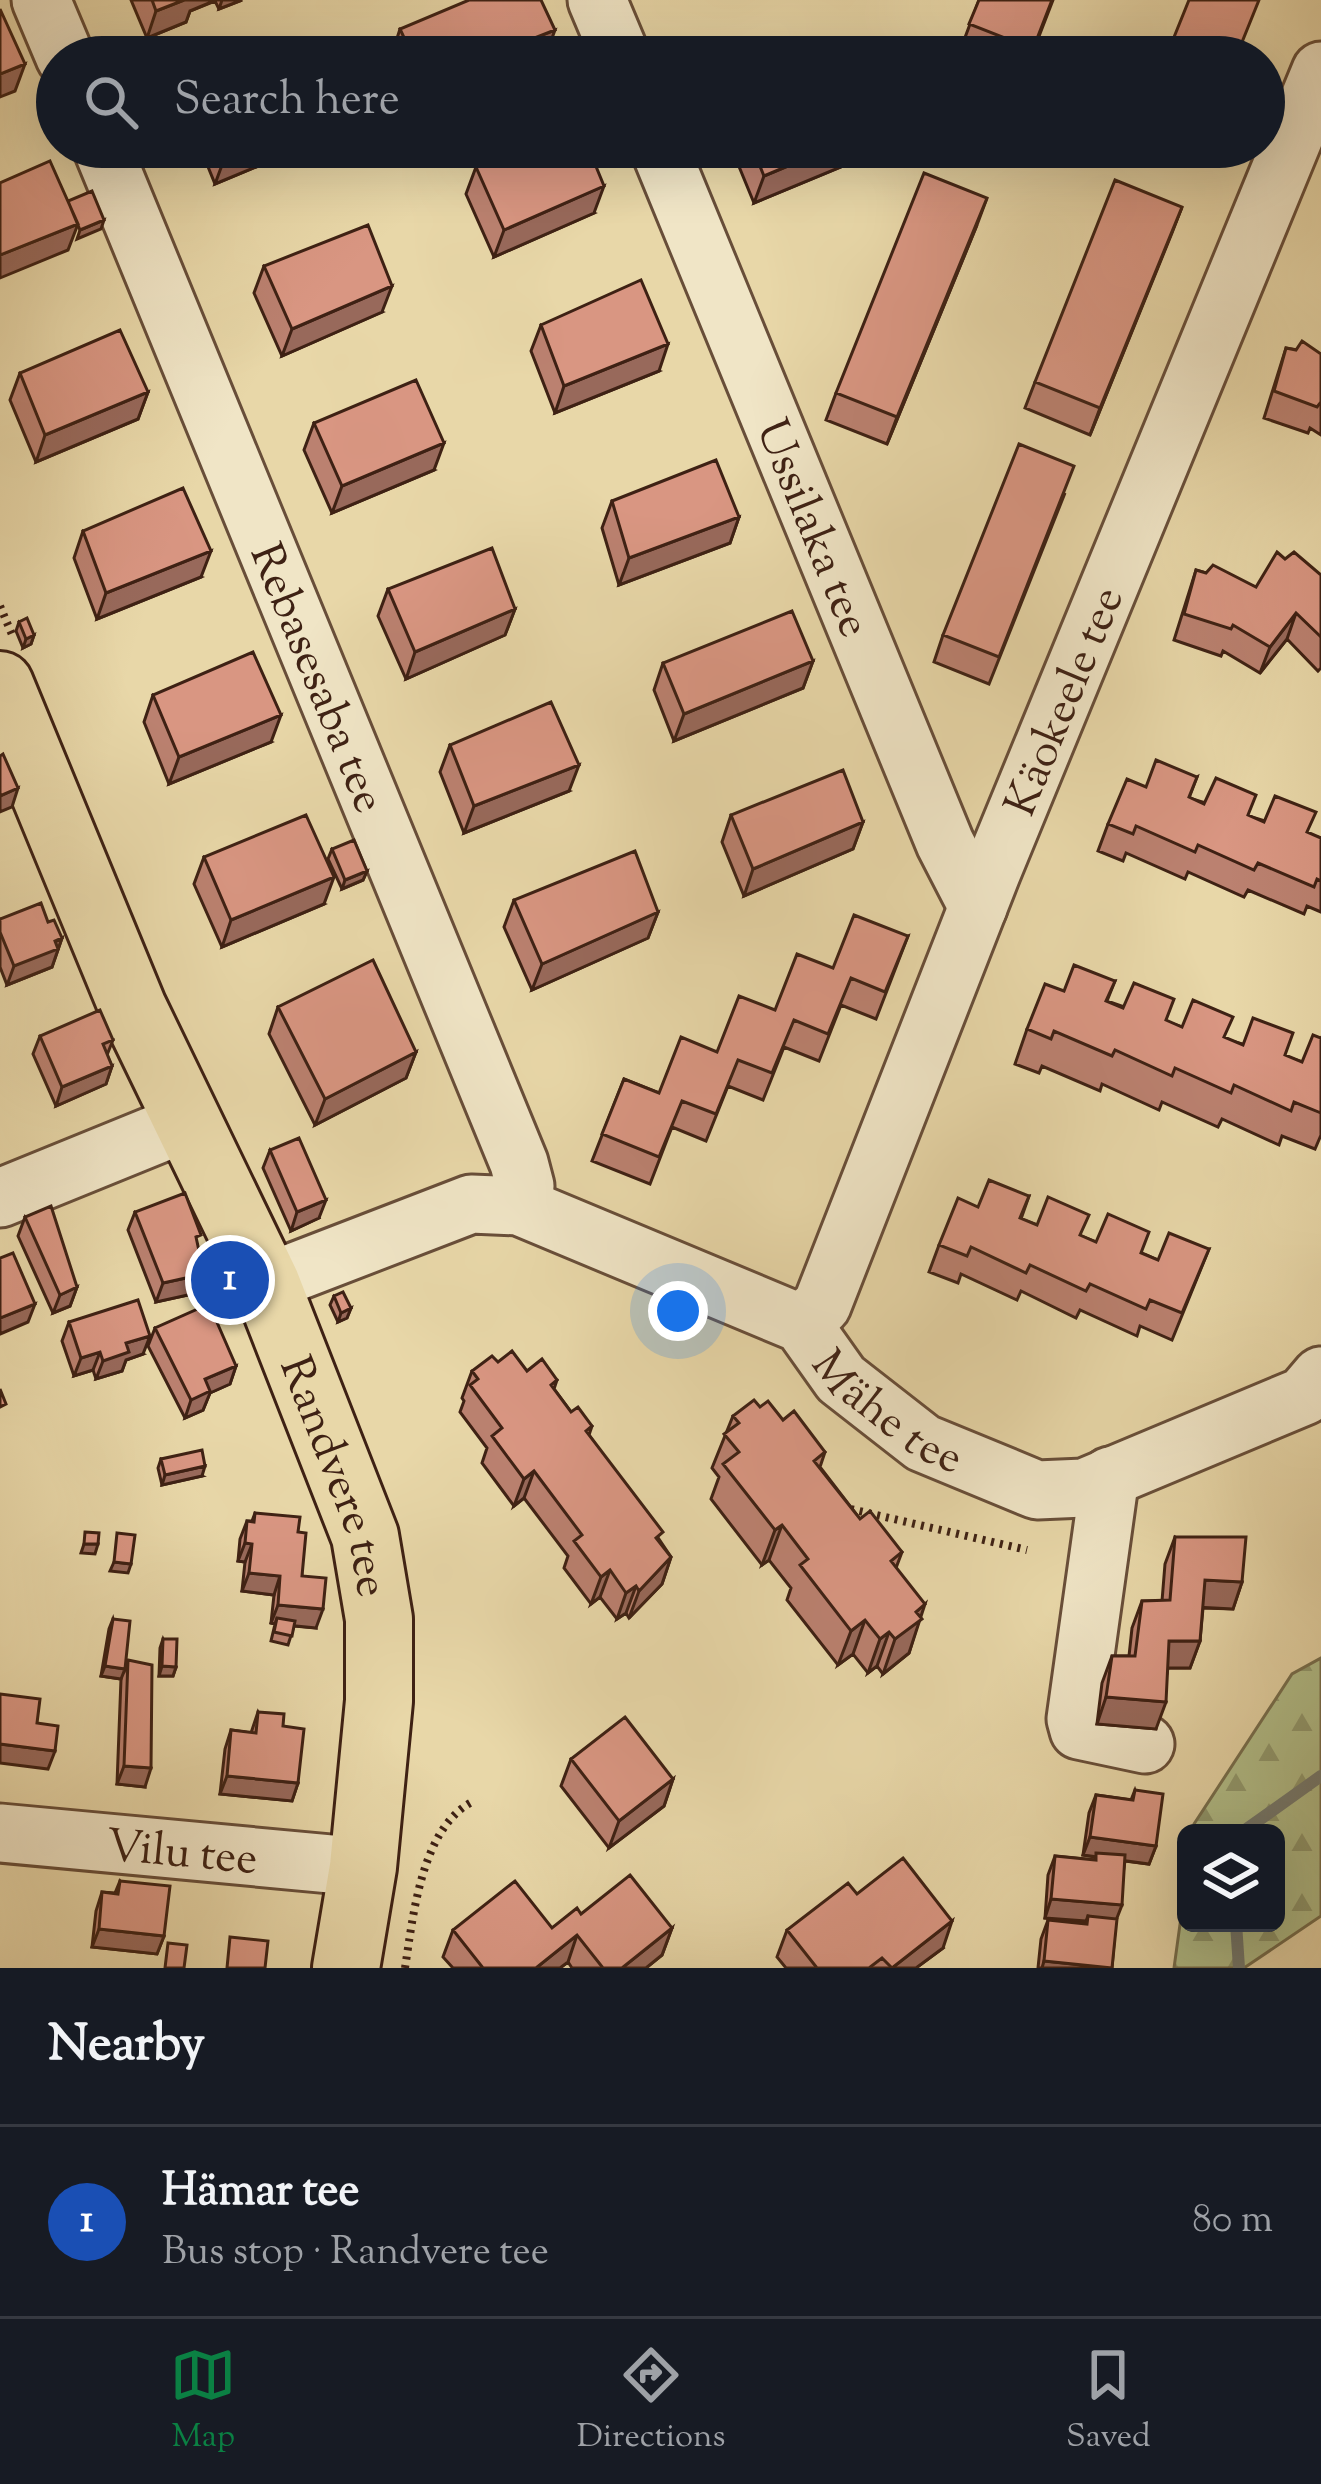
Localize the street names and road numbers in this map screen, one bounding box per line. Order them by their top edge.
street label: Ussilaka tee [736,410,884,648]
street label: Rebasesaba tee [230,535,399,824]
street label: Käokeele tee [991,578,1143,827]
street label: Mähe tee [792,1338,971,1494]
street label: Randvere tee [260,1348,402,1602]
street label: Vilu tee [103,1816,260,1895]

